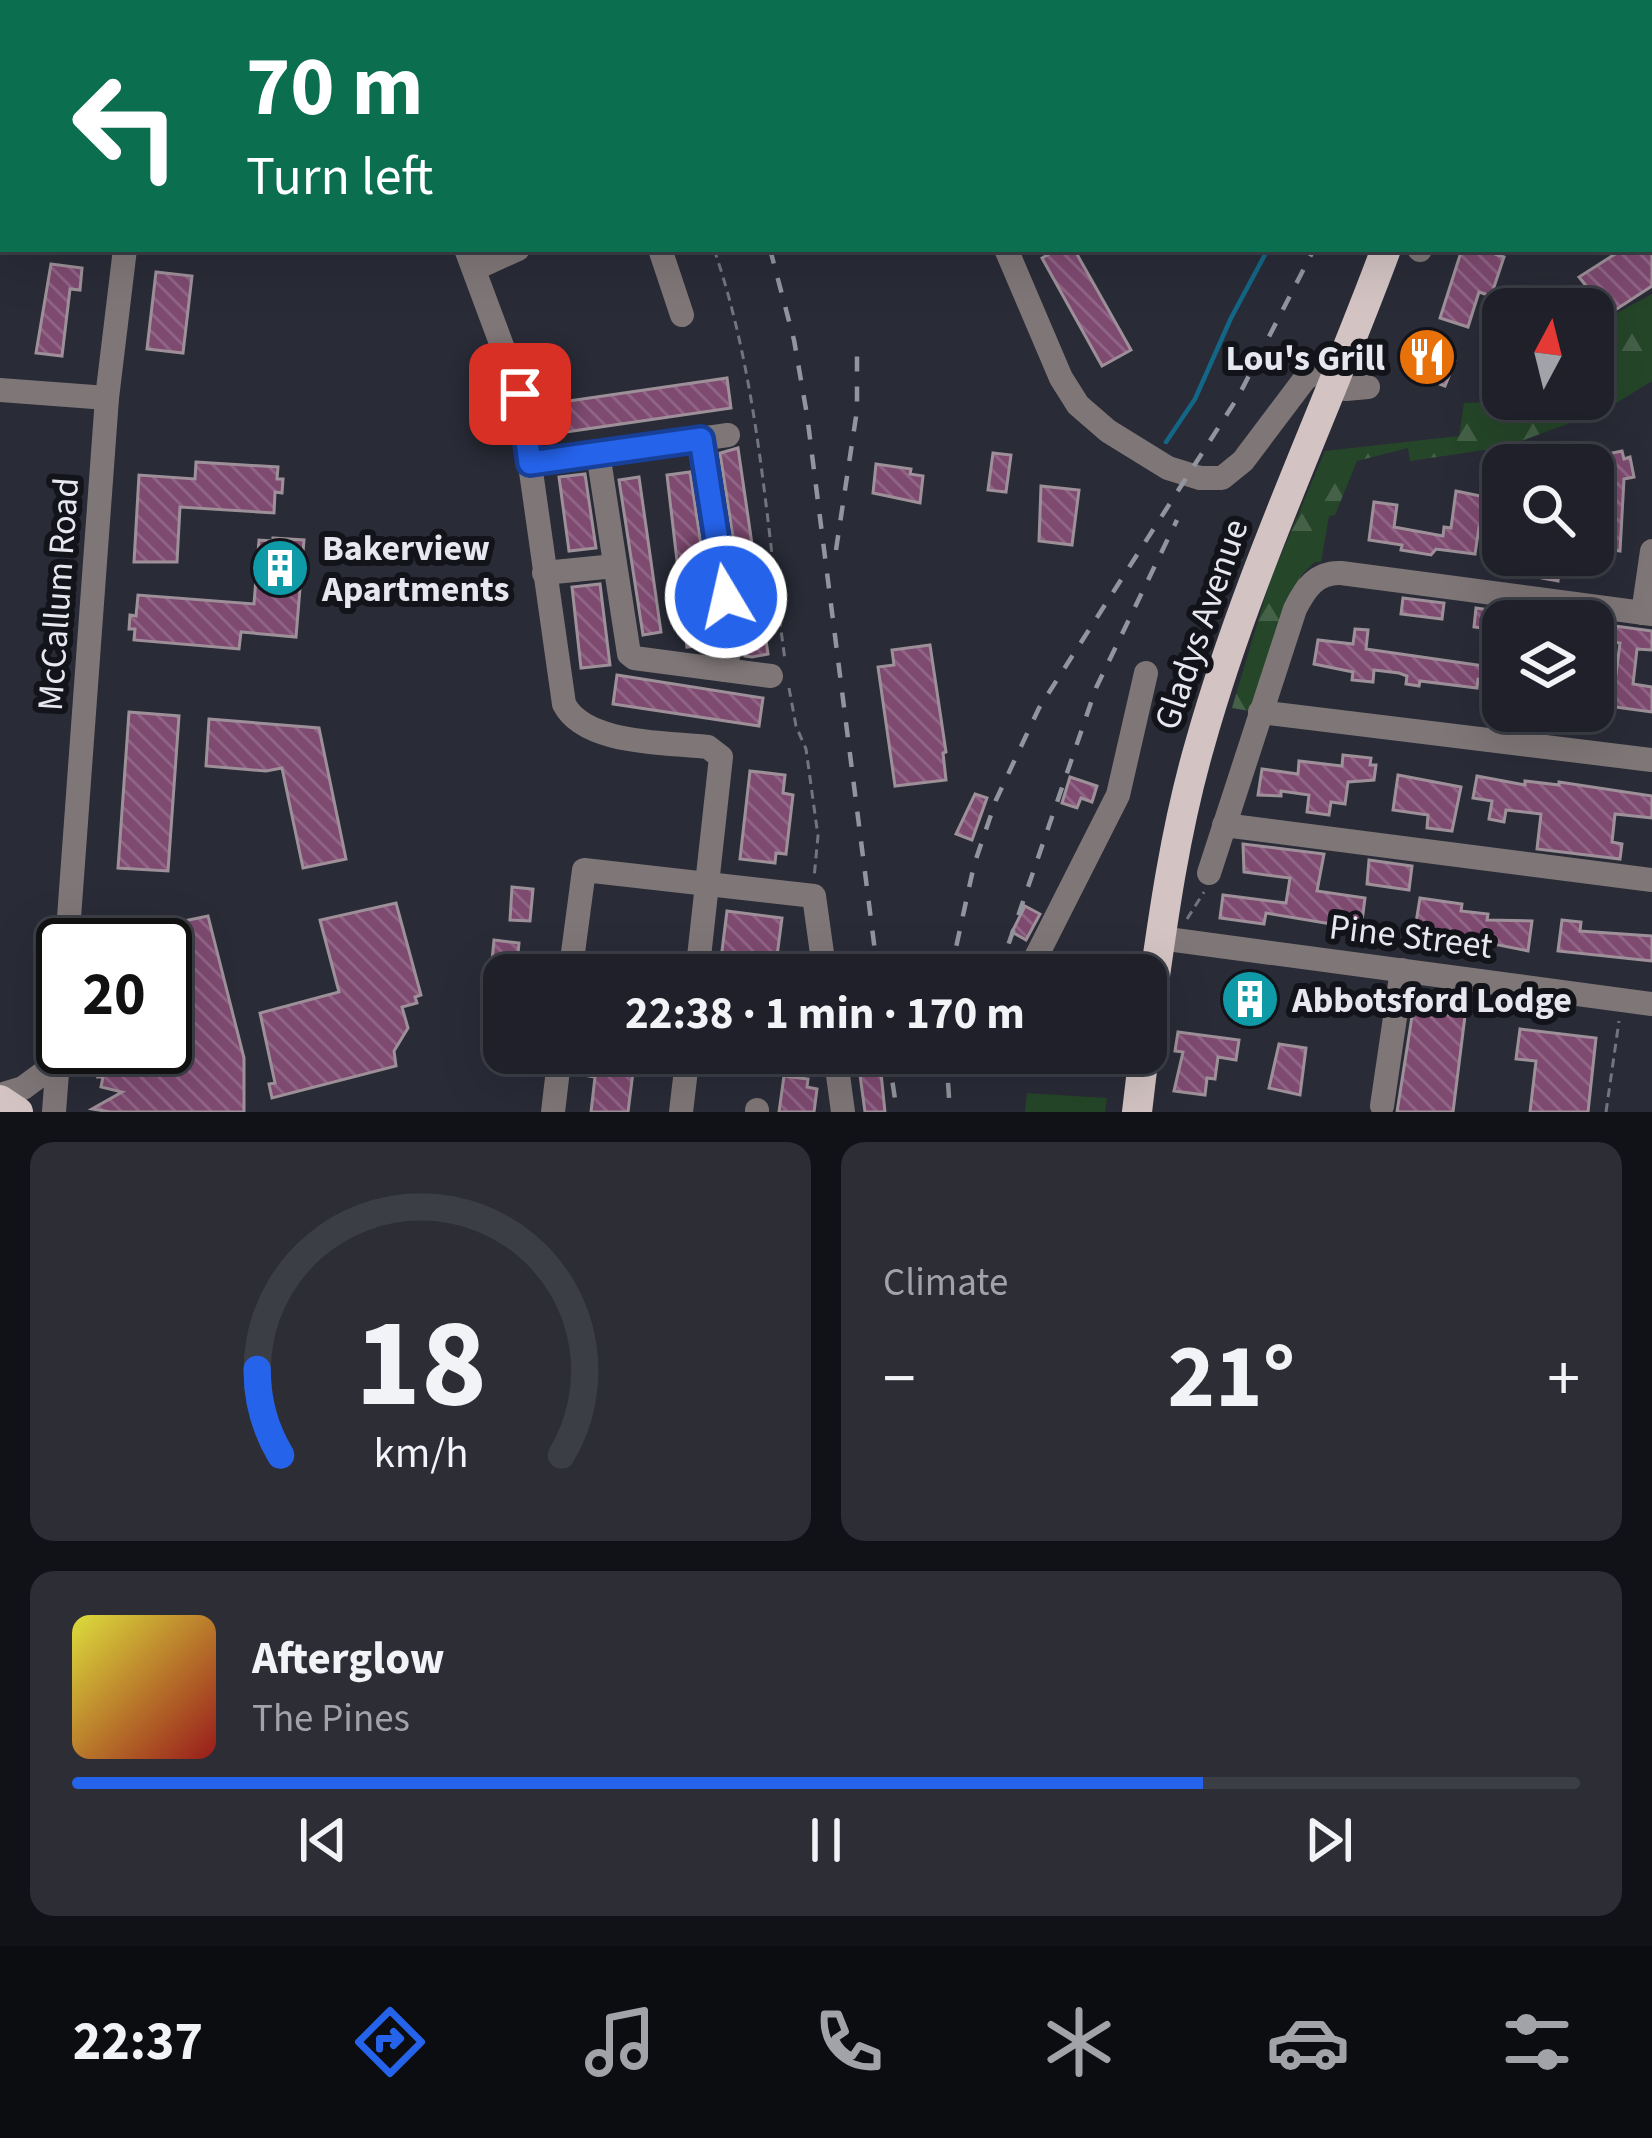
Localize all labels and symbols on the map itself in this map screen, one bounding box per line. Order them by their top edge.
north arrow [1482,288,1614,420]
restaurant icon: Lou's Grill [1396,326,1458,388]
place label: Lou's Grill [1225,333,1385,384]
pin [469,343,571,445]
street label: McCallum Road [25,476,92,712]
street label: Gladys Avenue [1142,512,1261,737]
place label: Bakerview Apartments [321,523,509,615]
position arrow [663,534,789,660]
building icon: Bakerview Apartments [249,537,311,599]
street label: Pine Street [1326,901,1495,972]
speed limit sign: 20 [36,918,192,1074]
building icon: Abbotsford Lodge [1219,968,1281,1030]
place label: Abbotsford Lodge [1291,975,1572,1026]

